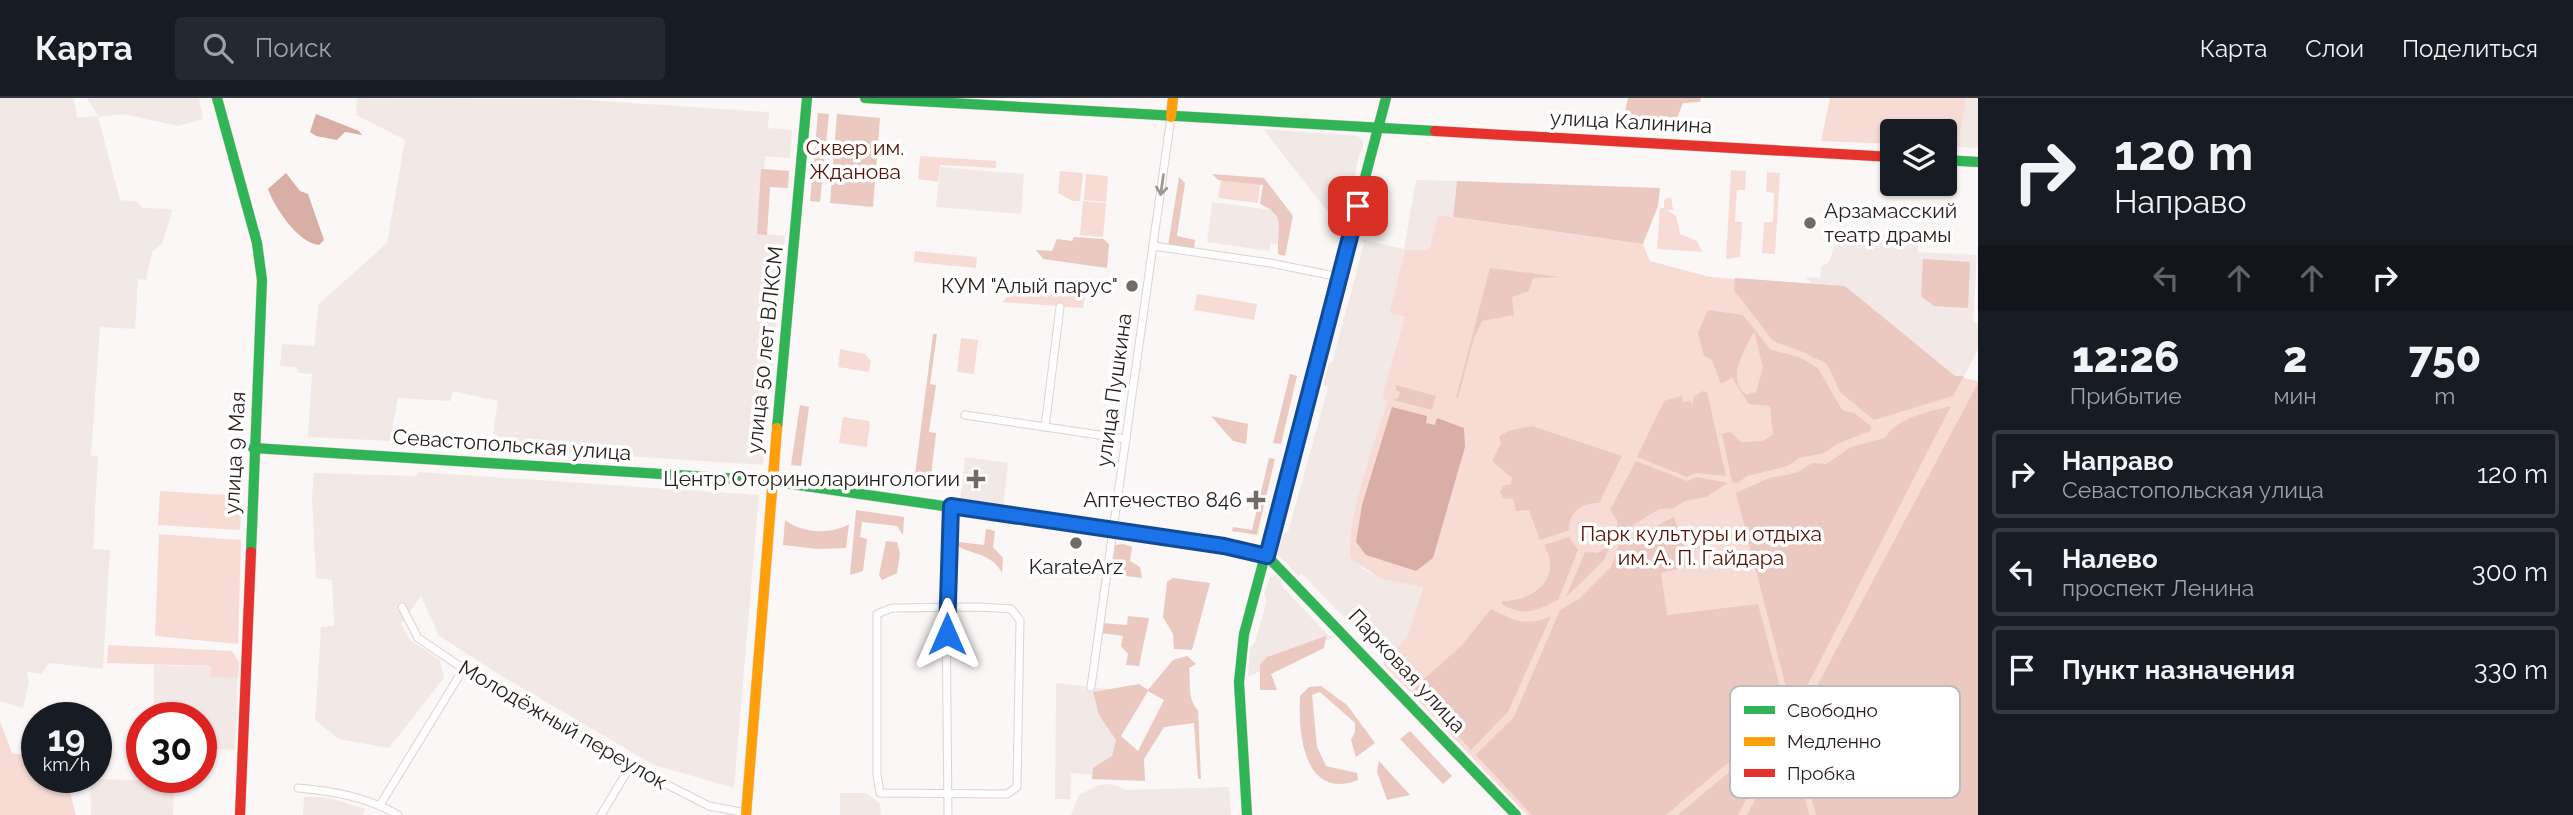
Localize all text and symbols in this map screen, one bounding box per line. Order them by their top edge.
search box [175,17,665,80]
text: Карта [35,29,133,68]
icon: search [199,29,237,67]
text: Поиск [255,33,332,63]
text: Карта [2200,34,2267,63]
text: Слои [2305,34,2364,63]
text: Поделиться [2402,34,2538,63]
street label: улица Калинина [1549,105,1713,138]
map controls [1880,119,1957,196]
button: layers [1880,119,1957,196]
text: 120 m [2114,124,2253,181]
icon: right [1999,126,2090,217]
park label: Сквер им. Жданова [806,135,904,184]
one-way arrow [1155,173,1168,196]
pin [1328,176,1388,236]
text: Направо [2114,183,2246,220]
icon: arrive [1339,187,1377,225]
place label: Арзамасский театр драмы [1824,198,1957,247]
marker: Арзамасский театр драмы [1802,215,1818,231]
street label: улица 50 лет ВЛКСМ [741,245,788,455]
icon: left [2147,259,2185,297]
icon: ahead [2220,259,2258,297]
icon: ahead [2293,259,2331,297]
icon: right [2366,259,2404,297]
place label: КУМ "Алый парус" [941,273,1118,298]
marker: КУМ "Алый парус" [1124,278,1140,294]
street label: улица Пушкина [1090,311,1137,468]
text: 12:26 [2072,333,2180,382]
text: 2 [2283,333,2307,382]
text: 750 [2408,333,2481,382]
text: Прибытие [2070,382,2182,409]
text: мин [2273,382,2317,409]
text: m [2434,382,2455,409]
street label: улица 9 Мая [219,391,250,515]
street label: Севастопольская улица [392,424,632,465]
text: Направо [2062,446,2173,476]
icon: right [2003,455,2041,493]
text: 120 m [2477,459,2548,489]
place label: Центр Оториноларингологии [663,466,960,491]
marker: Центр Оториноларингологии [966,469,986,489]
text: Севастопольская улица [2062,476,2324,503]
place label: Аптечество 846 [1083,487,1242,512]
marker: Аптечество 846 [1248,492,1264,508]
park label: Парк культуры и отдыха им. А. П. Гайдара [1580,521,1822,570]
marker: KarateArz [1068,535,1084,551]
text: Налево [2062,544,2158,574]
icon: left [2003,553,2041,591]
place label: KarateArz [1029,554,1123,579]
text: 300 m [2472,557,2548,587]
text: проспект Ленина [2062,574,2254,601]
position arrow [910,597,984,671]
street label: Парковая улица [1344,604,1471,738]
icon: arrive [2003,651,2041,689]
street label: Молодёжный переулок [455,655,672,795]
text: Пункт назначения [2062,655,2295,685]
text: 330 m [2474,655,2548,685]
legend [1730,686,1960,798]
text: Свободно [1787,699,1878,721]
speed limit sign: 30 [126,702,217,793]
text: 19 [48,718,85,759]
text: Медленно [1787,730,1881,752]
text: km/h [43,754,90,775]
text: Пробка [1787,762,1855,784]

